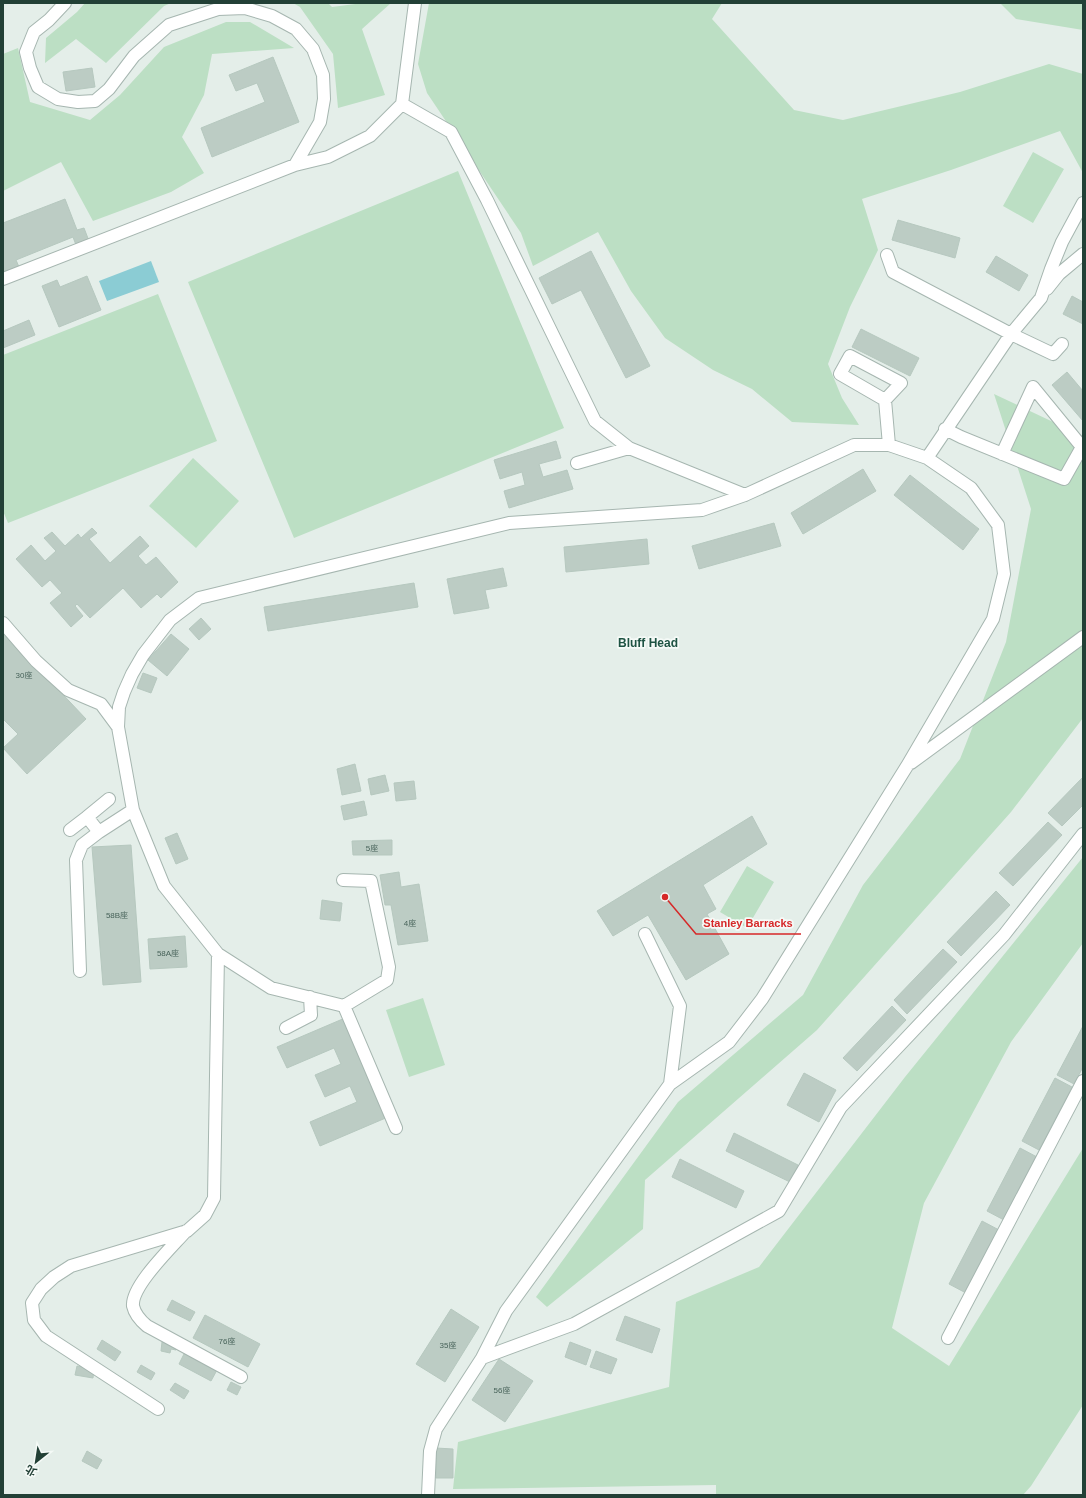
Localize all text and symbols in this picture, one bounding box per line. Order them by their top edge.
district label: Bluff Head [618,636,678,650]
house number: 30座 [16,671,32,680]
house number: 5座 [366,844,378,853]
house number: 58B座 [106,911,128,920]
callout: Stanley Barracks [696,911,801,934]
text: Stanley Barracks [703,917,793,929]
house number: 4座 [404,919,416,928]
house number: 58A座 [157,949,179,958]
house number: 76座 [219,1337,235,1346]
house number: 35座 [440,1341,456,1350]
house number: 56座 [494,1386,510,1395]
north arrow [16,1442,56,1482]
text: 北 [23,1463,39,1479]

